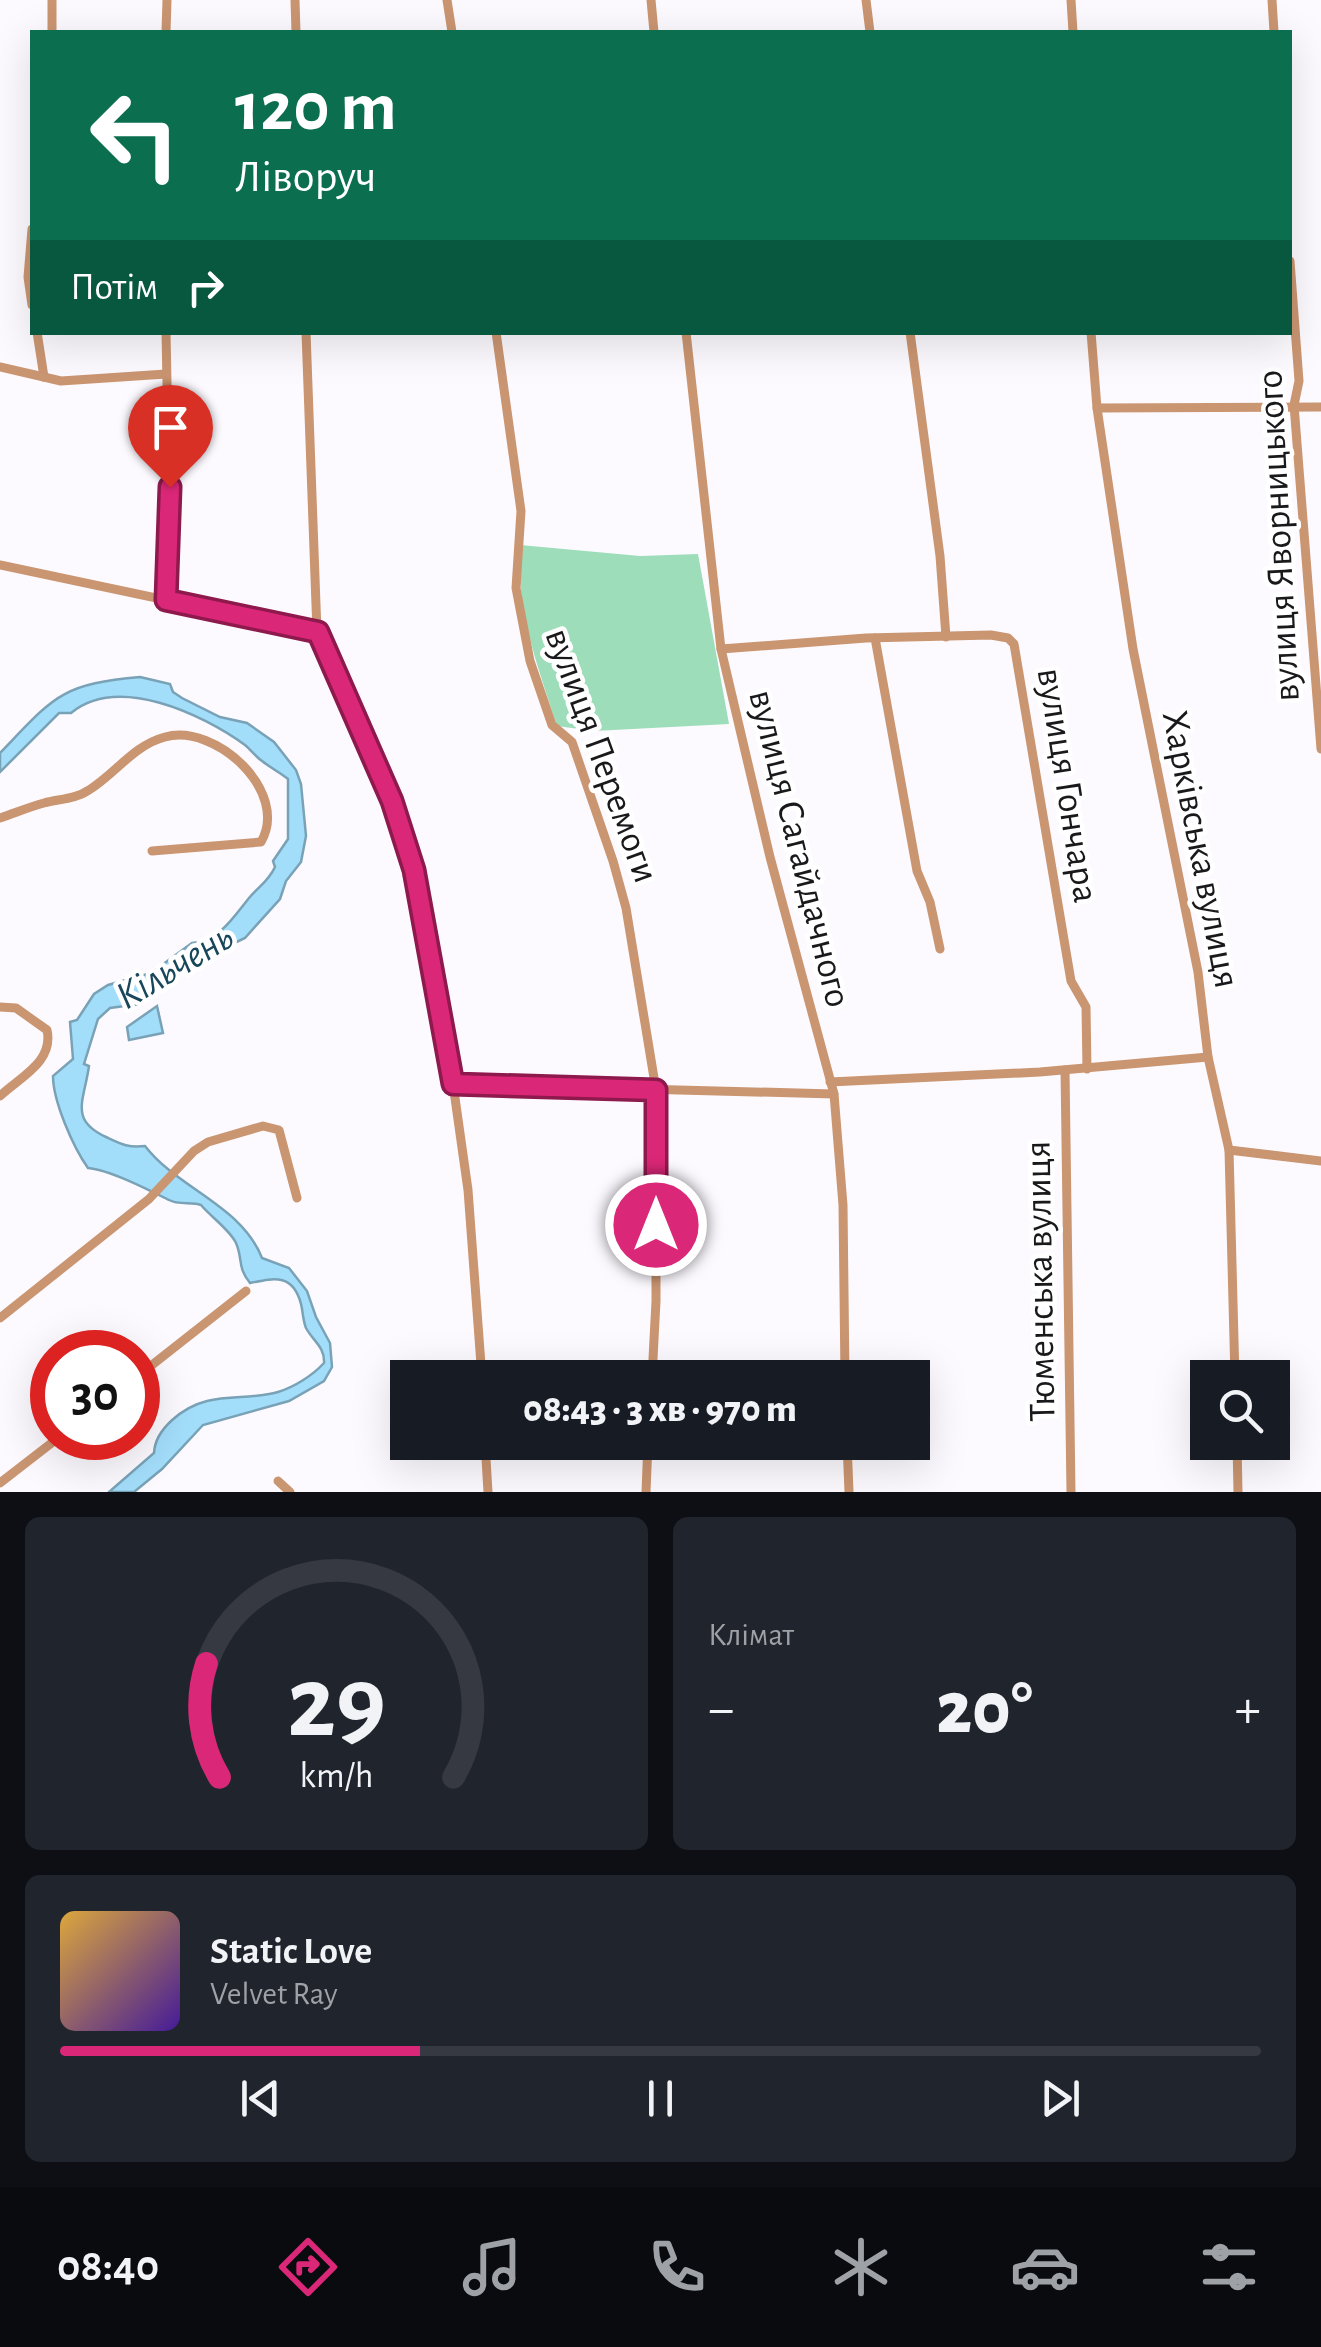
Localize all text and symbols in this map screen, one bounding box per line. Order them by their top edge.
icon: left [70,70,200,200]
text: 120 m [235,73,397,143]
text: Ліворуч [235,155,377,200]
icon: right [178,260,233,315]
text: Потім [70,269,158,307]
street label: вулиця Яворницького [1251,369,1307,703]
pin [128,385,213,488]
icon: arrive [143,400,198,455]
street label: вулиця Перемоги [538,623,665,888]
street label: вулиця Гончара [1030,665,1104,905]
street label: вулиця Сагайдачного [741,686,857,1011]
street label: Харківська вулиця [1155,708,1246,991]
water label: Кільчень [109,916,241,1017]
street label: Тюменська вулиця [1020,1140,1062,1422]
position arrow [604,1173,708,1277]
speed limit sign: 30 [30,1330,160,1460]
map controls [1190,1360,1290,1460]
button: search [1190,1360,1290,1460]
text: 08:43 · 3 хв · 970 m [523,1391,797,1429]
text: Клімат [708,1619,794,1651]
text: 29 [287,1652,386,1756]
text: 20° [936,1672,1033,1747]
text: − [708,1682,734,1737]
text: + [1235,1682,1261,1737]
text: km/h [300,1758,373,1794]
text: Static Love [210,1933,372,1971]
text: Velvet Ray [210,1978,338,2010]
icon: previous [233,2071,288,2126]
icon: pause [633,2071,688,2126]
icon: next [1033,2071,1088,2126]
icon: directions [273,2232,343,2302]
icon: music [457,2232,527,2302]
icon: phone [642,2232,712,2302]
icon: climate [826,2232,896,2302]
icon: car [1010,2232,1080,2302]
icon: filters [1194,2232,1264,2302]
text: 08:40 [57,2244,159,2289]

